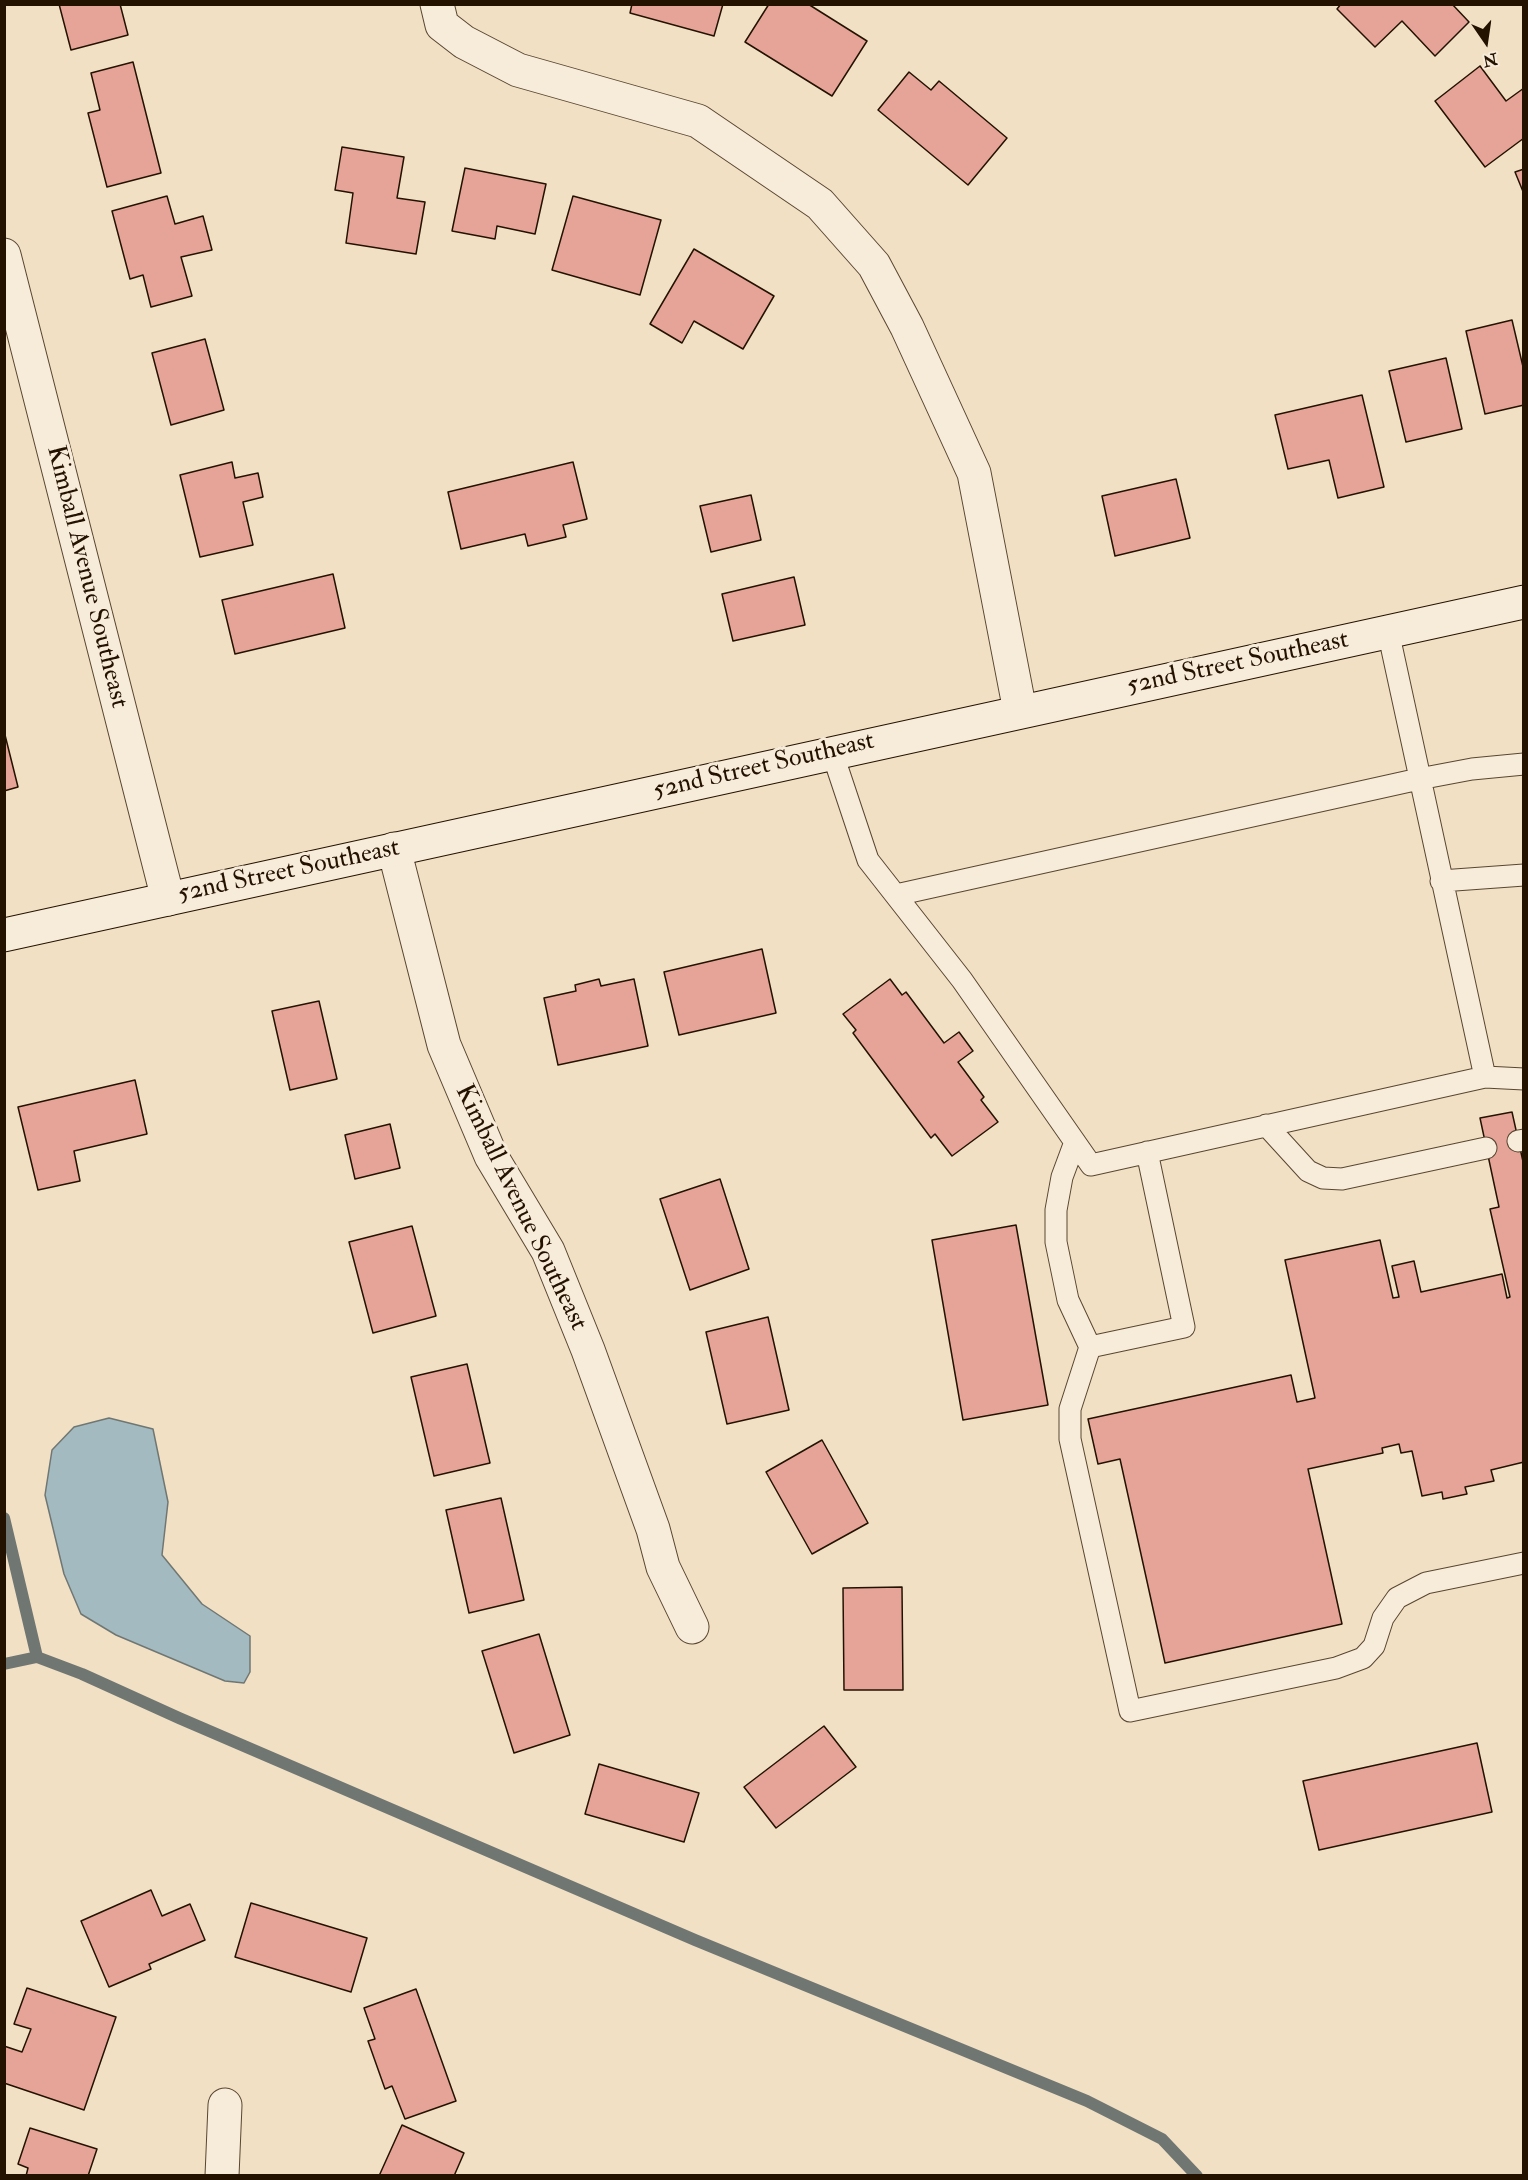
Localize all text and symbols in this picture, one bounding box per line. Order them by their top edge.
north arrow [1456,12,1516,72]
text: N [1481,48,1499,71]
street label: Kimball Avenue Southeast [38,443,134,711]
street label: 52nd Street Southeast [1124,625,1352,703]
street label: 52nd Street Southeast [651,726,877,808]
street label: 52nd Street Southeast [175,833,403,911]
street label: Kimball Avenue Southeast [447,1080,593,1336]

